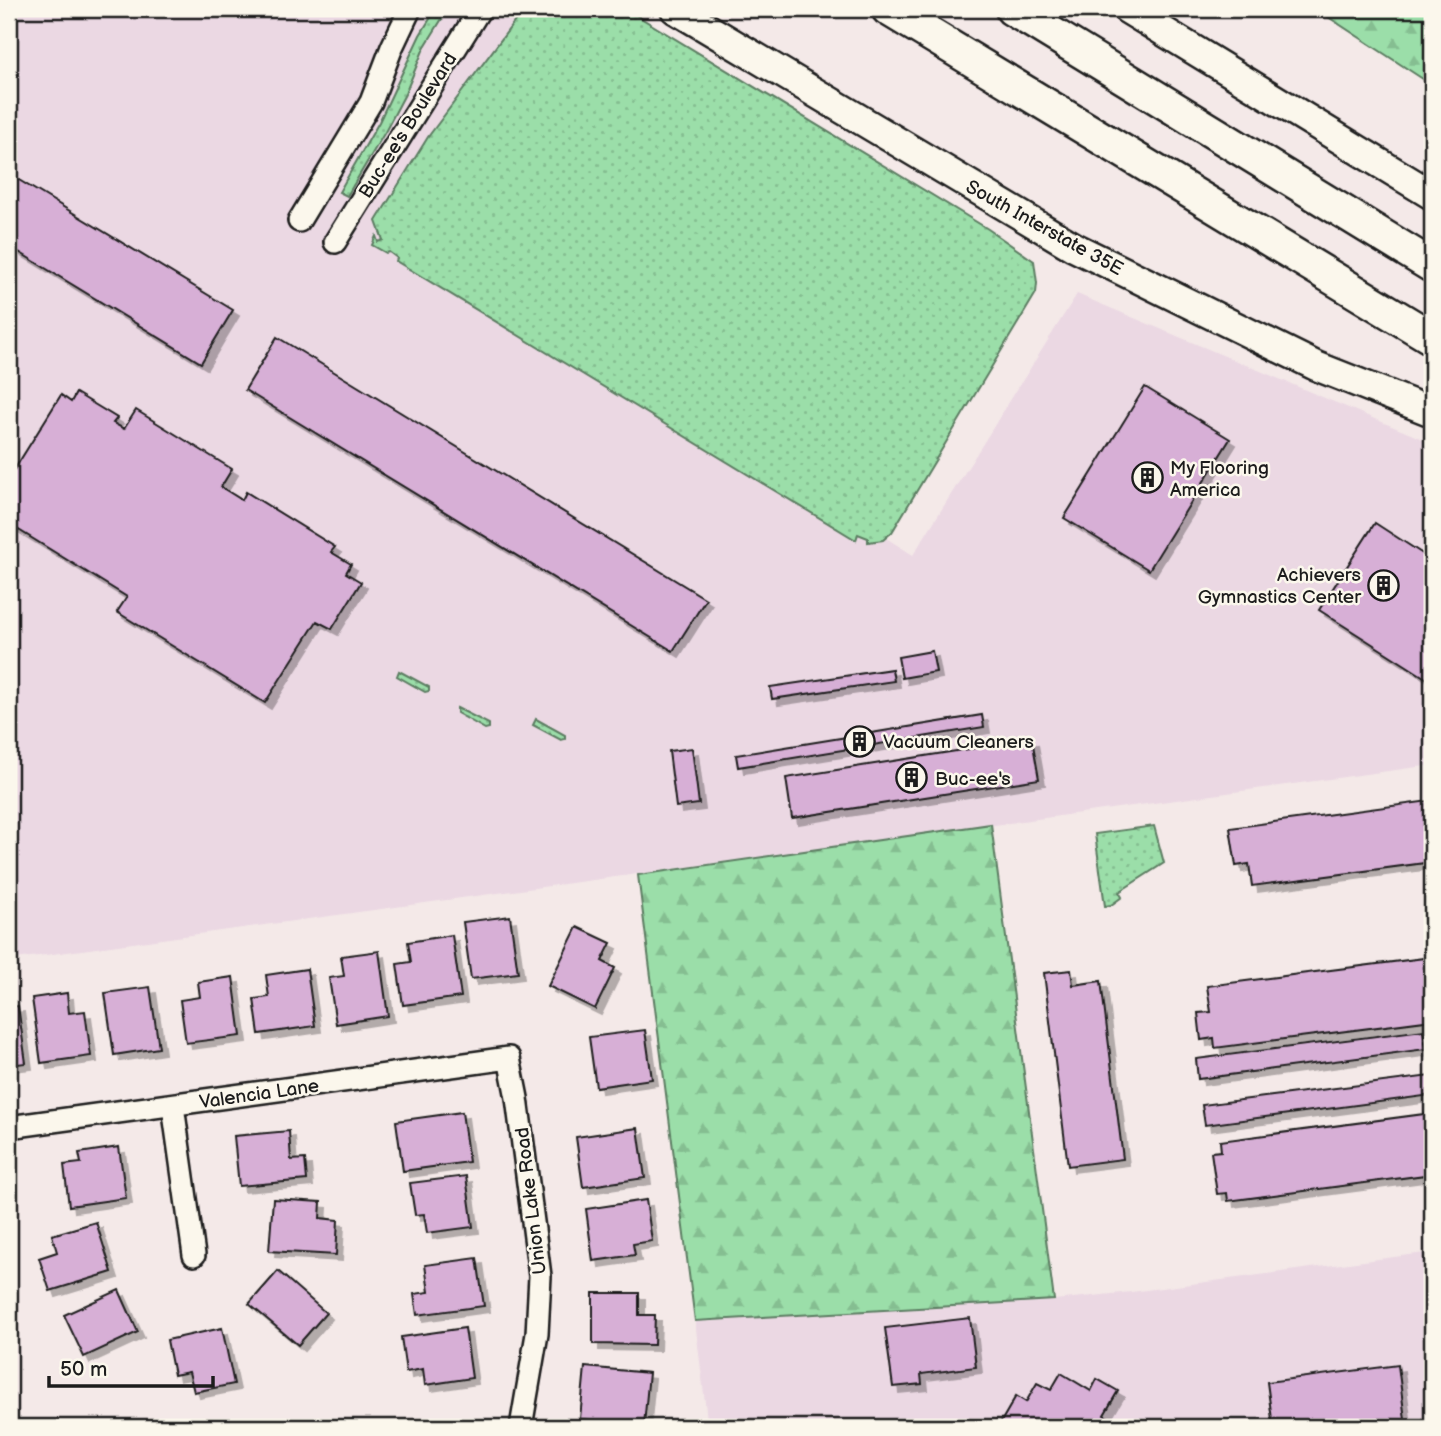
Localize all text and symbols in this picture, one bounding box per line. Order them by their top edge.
street label: Buc-ee's Boulevard [354,49,462,203]
street label: South Interstate 35E [962,176,1127,281]
place label: My Flooring America [1170,457,1269,502]
building icon: My Flooring America [1130,461,1164,495]
place label: Achievers Gymnastics Center [1198,564,1362,609]
building icon: Achievers Gymnastics Center [1367,568,1401,602]
building icon: Vacuum Cleaners [843,724,877,758]
place label: Vacuum Cleaners [883,731,1034,754]
building icon: Buc-ee's [895,761,929,795]
place label: Buc-ee's [935,768,1011,791]
street label: Valencia Lane [198,1075,321,1114]
street label: Union Lake Road [511,1126,552,1276]
scale bar [49,1345,214,1389]
text: 50 m [60,1357,107,1382]

